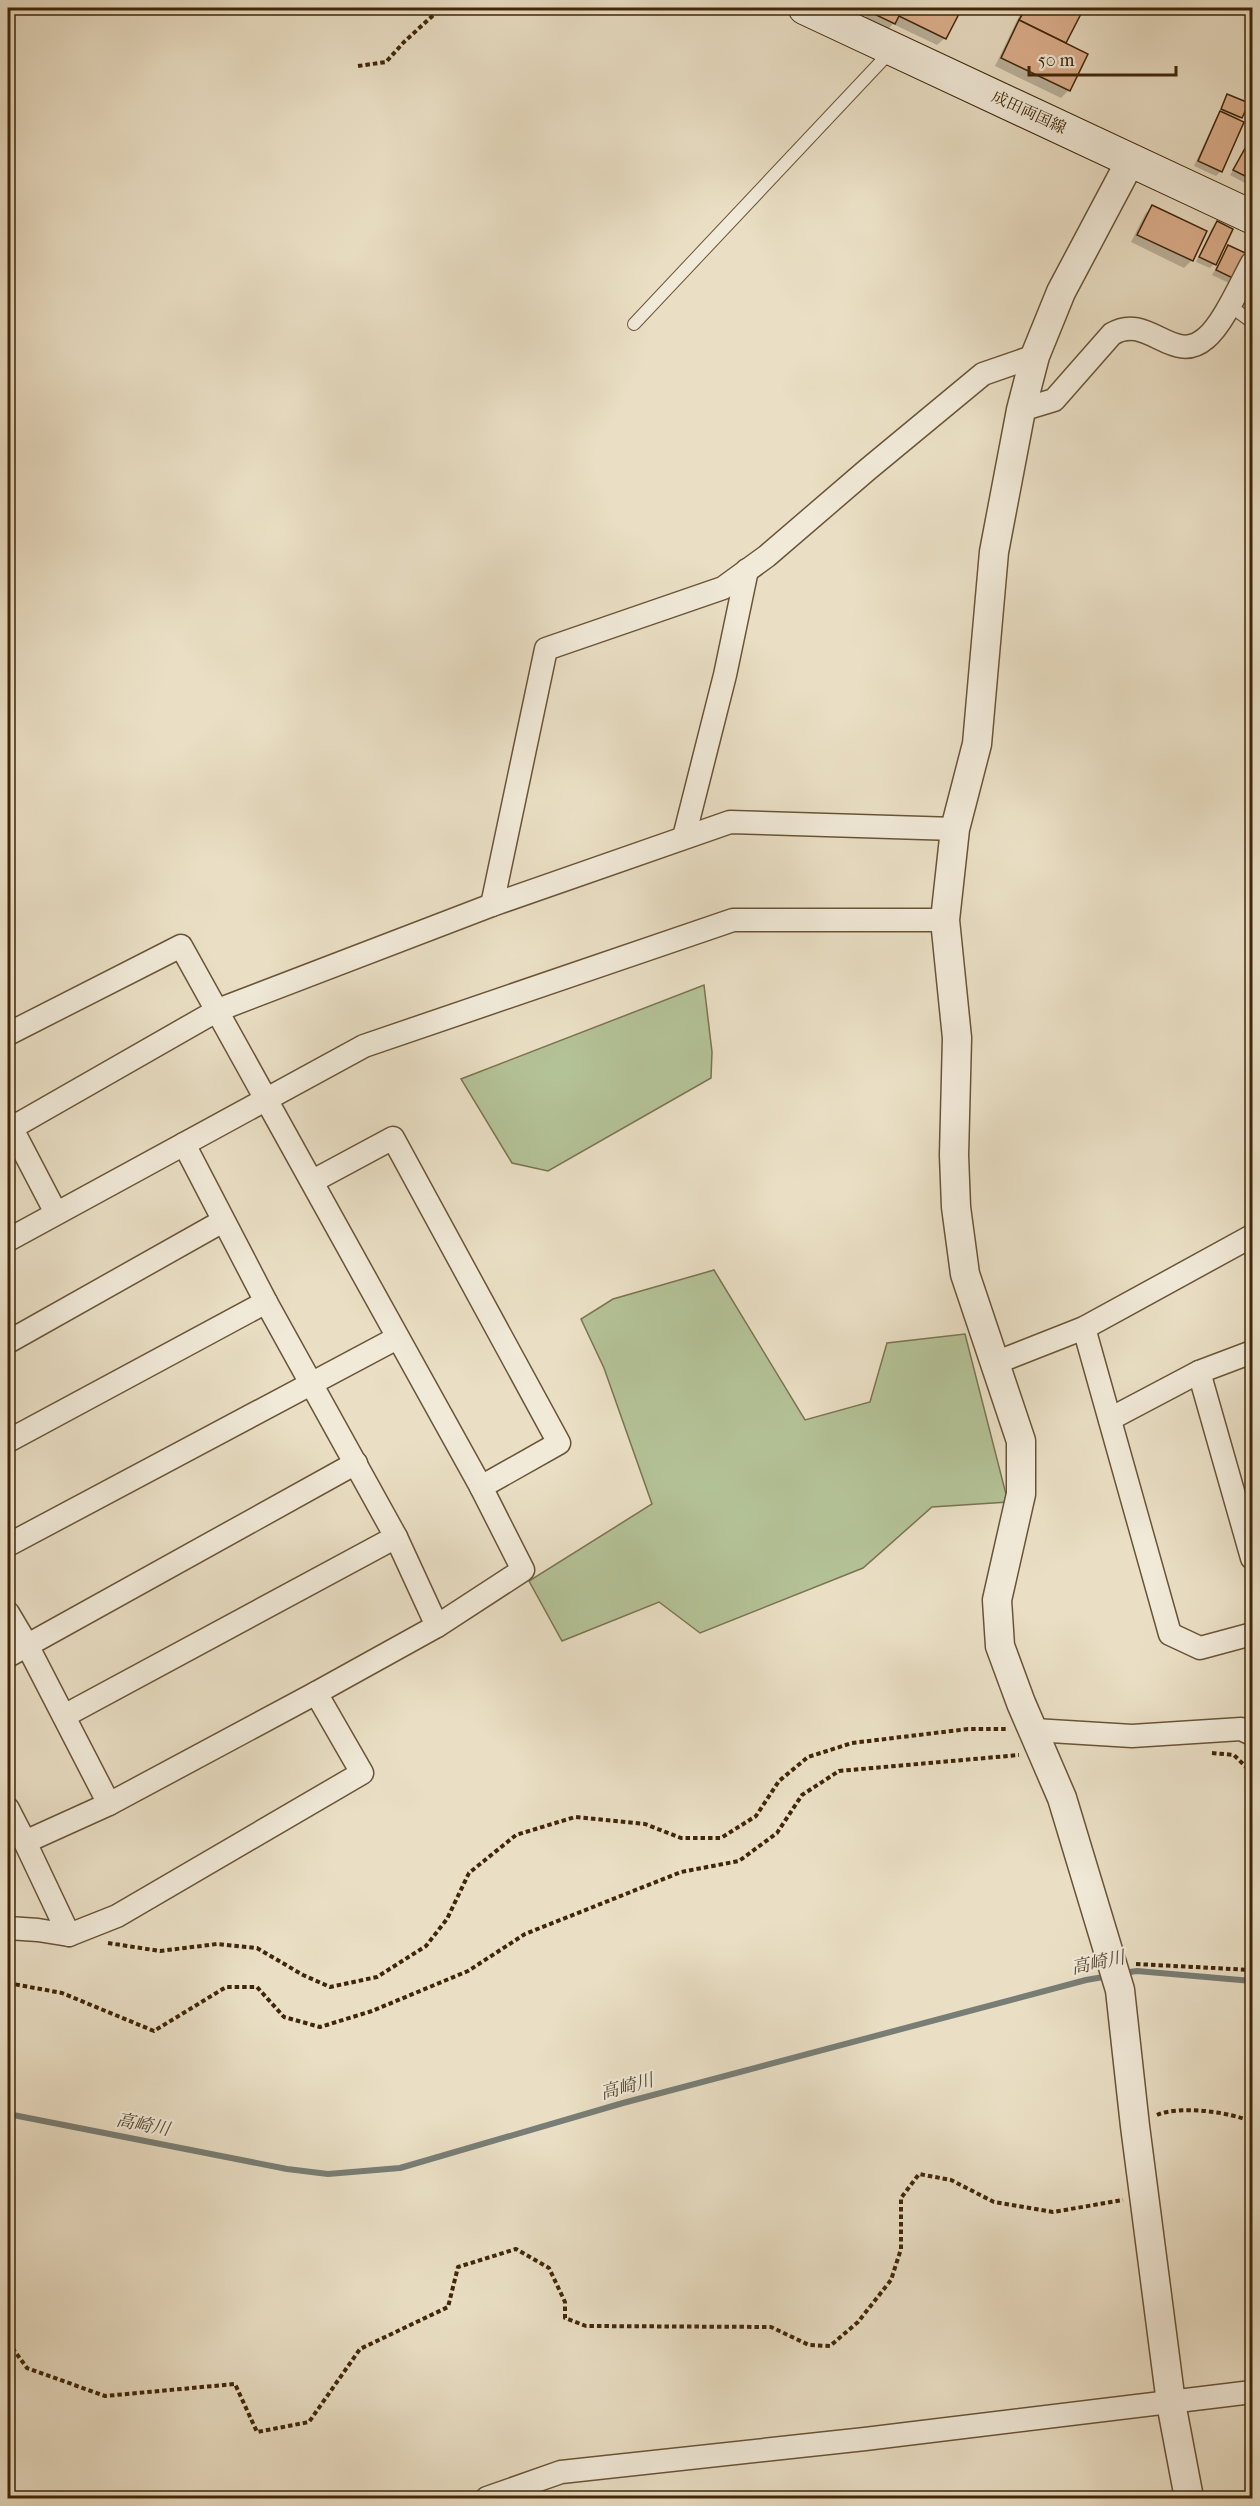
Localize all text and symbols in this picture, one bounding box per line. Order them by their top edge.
scale bar [1029,39,1176,77]
text: 50 m [1038,50,1075,71]
street label: 成田両国線 [989,86,1069,138]
water label: 高崎川 [1069,1947,1129,1979]
water label: 高崎川 [598,2069,658,2104]
water label: 高崎川 [114,2110,173,2141]

